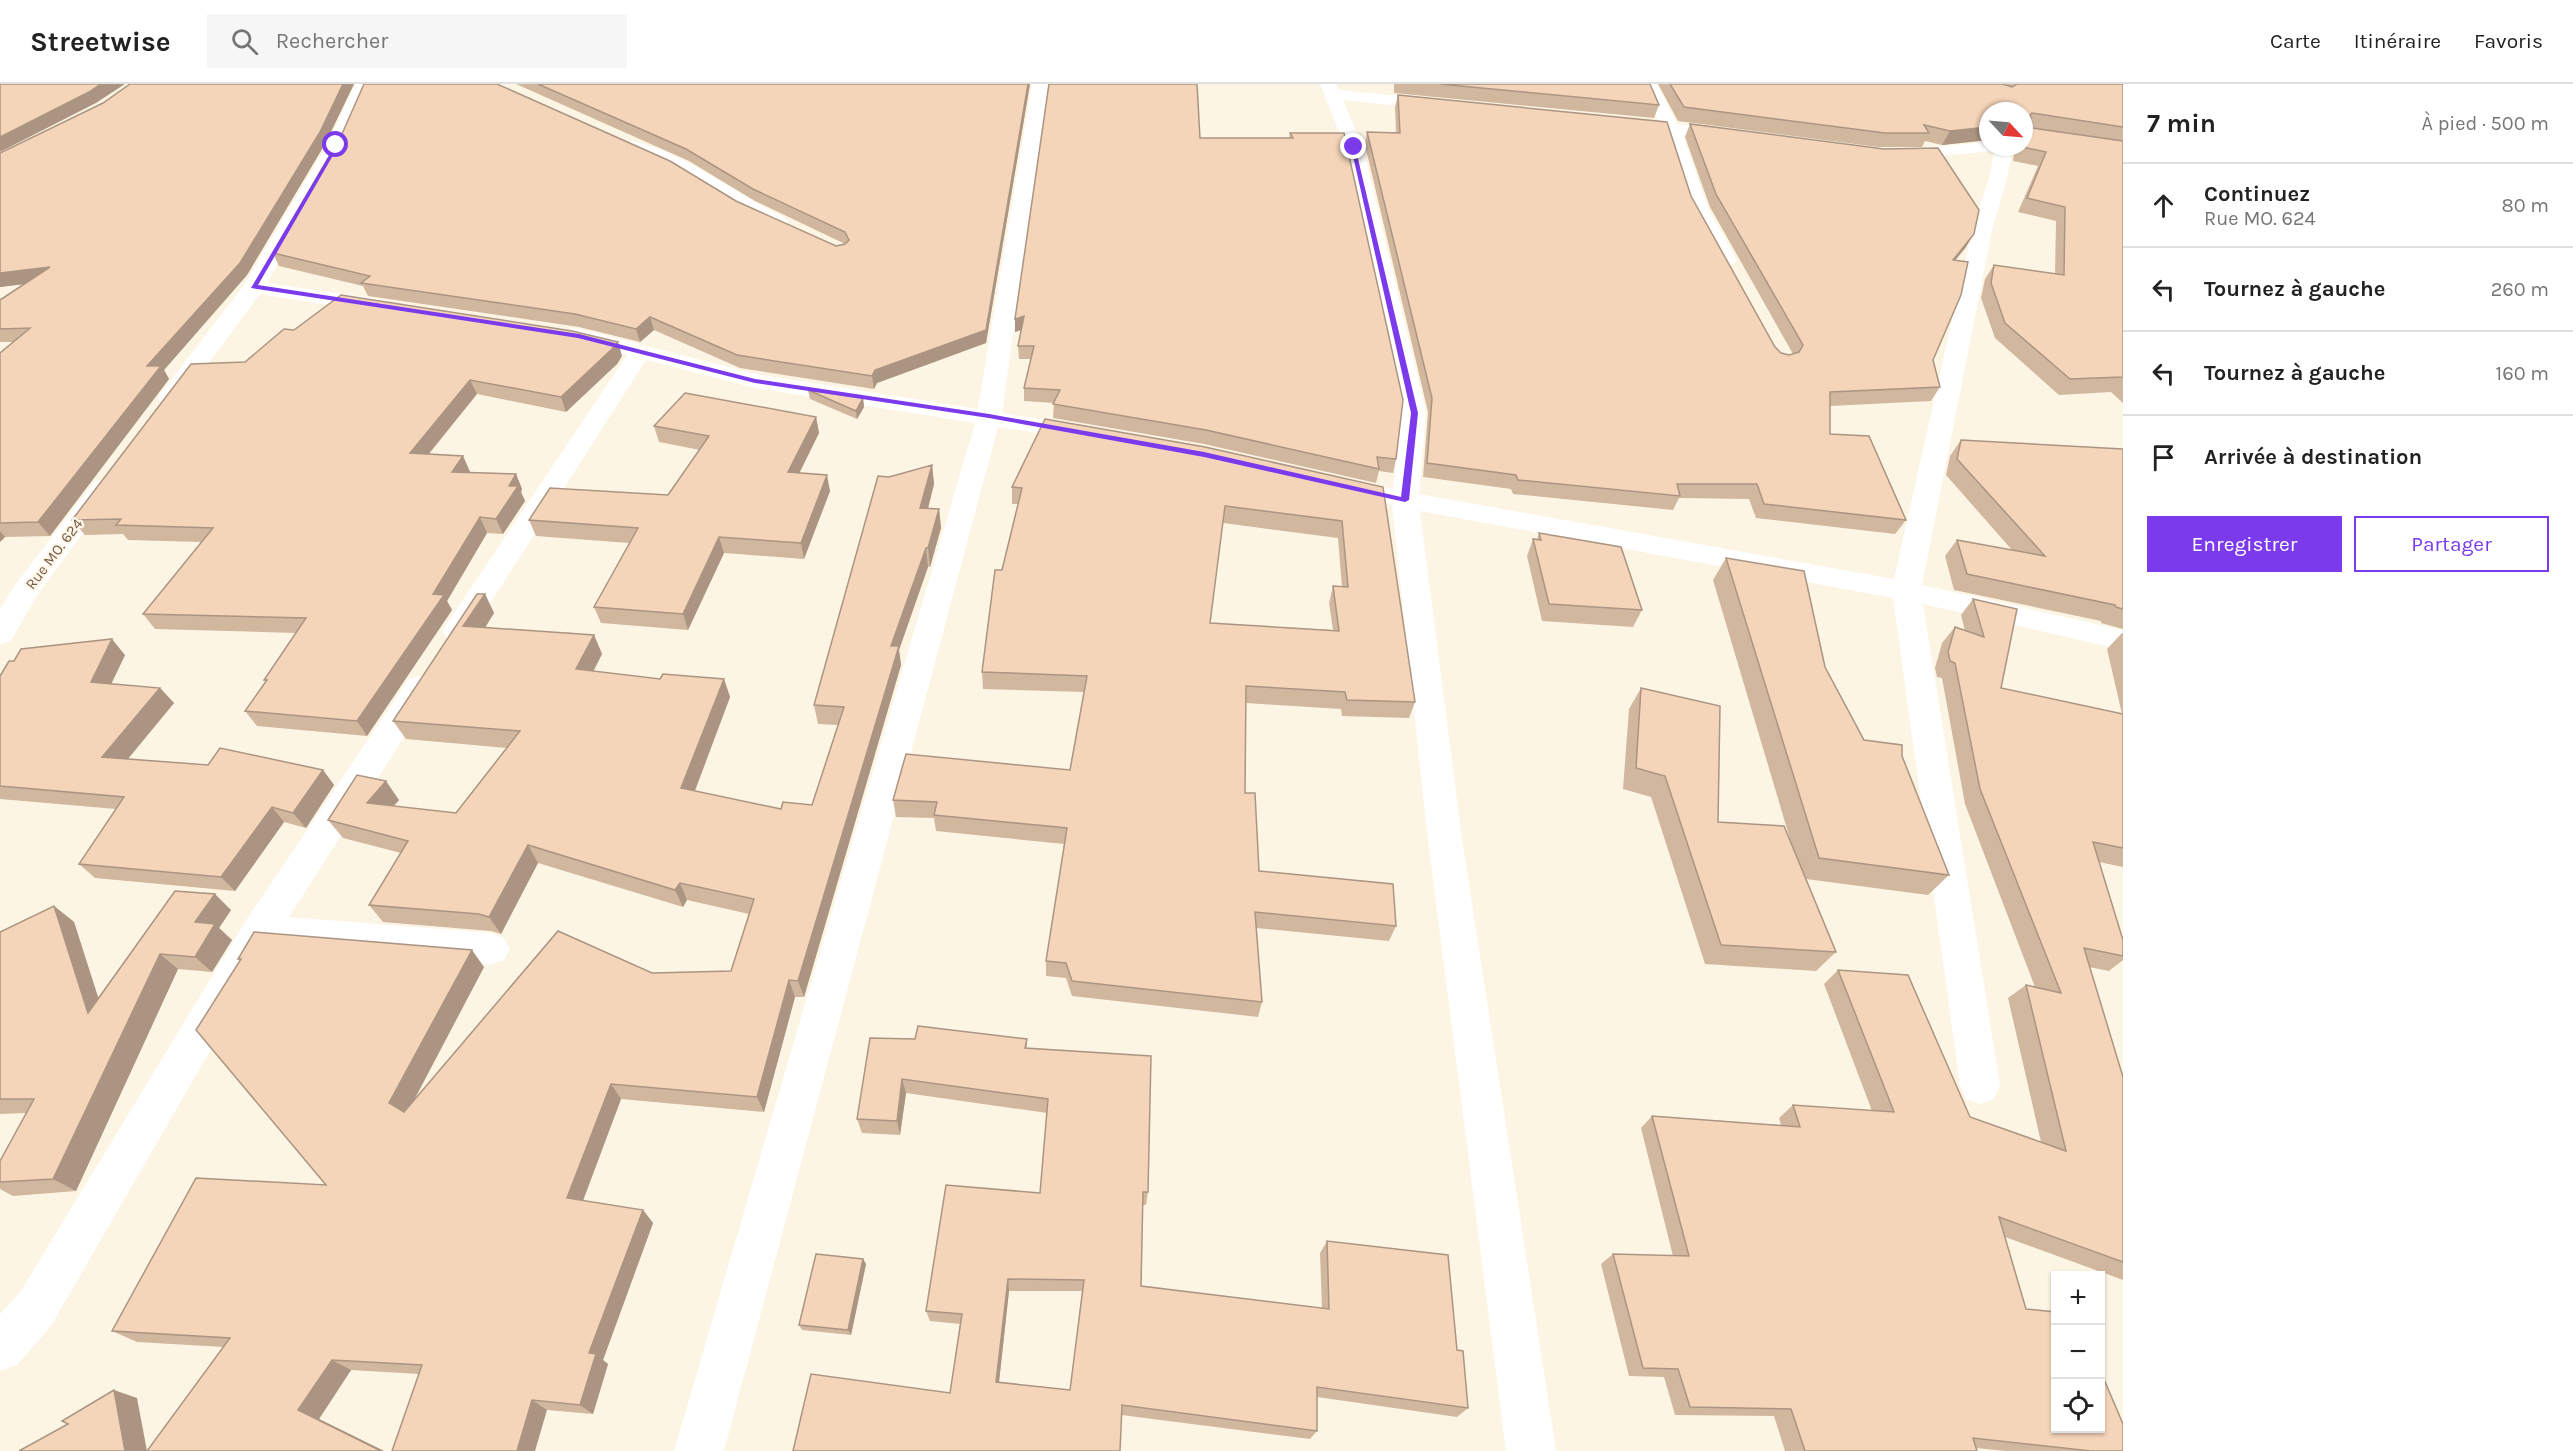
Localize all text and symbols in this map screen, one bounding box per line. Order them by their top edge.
search box [207,14,627,68]
text: Streetwise [30,25,171,58]
icon: search [228,25,261,58]
text: Rechercher [276,28,388,54]
text: Carte [2270,29,2321,53]
text: Itinéraire [2354,29,2441,53]
text: Favoris [2474,29,2543,53]
north arrow [1979,102,2033,156]
text: 7 min [2147,108,2216,139]
text: À pied · 500 m [2421,112,2549,135]
route start [322,131,348,157]
route end [1340,133,1366,159]
text: Continuez [2204,181,2310,207]
icon: ahead [2147,189,2180,222]
text: 80 m [2501,194,2549,217]
text: Rue MO. 624 [2204,207,2316,230]
icon: left [2147,273,2180,306]
text: Tournez à gauche [2204,276,2385,302]
text: 260 m [2491,278,2549,301]
icon: left [2147,357,2180,390]
text: Tournez à gauche [2204,360,2385,386]
text: 160 m [2496,362,2549,385]
icon: arrive [2147,441,2180,474]
text: Arrivée à destination [2204,444,2422,470]
street label: Rue MO. 624 [22,515,87,593]
button: Enregistrer [2147,516,2342,572]
button: Partager [2354,516,2549,572]
map controls [2051,1271,2105,1433]
button: + [2051,1271,2105,1325]
button: − [2051,1325,2105,1379]
button: locate [2051,1379,2105,1433]

